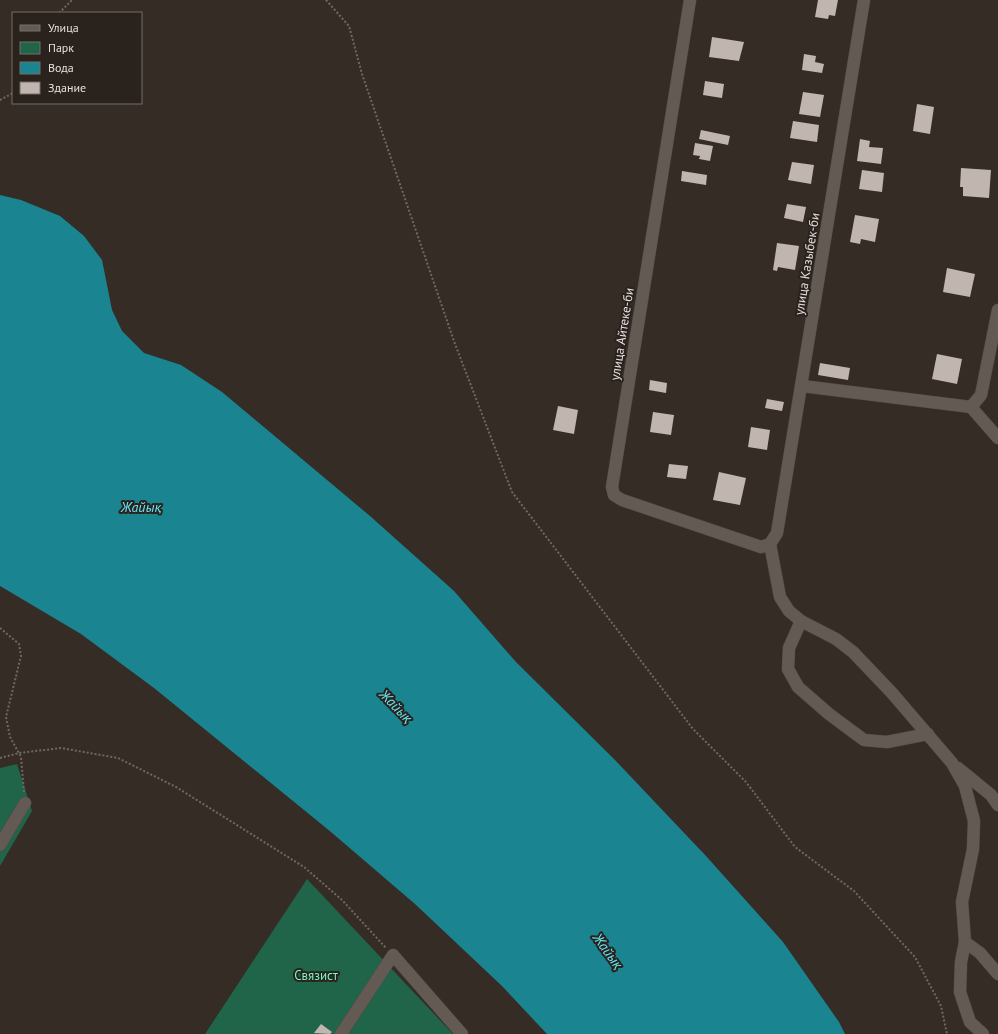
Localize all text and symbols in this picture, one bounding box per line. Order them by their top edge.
legend [12,12,142,104]
text: Улица [48,20,79,35]
text: Парк [48,40,74,55]
text: Вода [48,60,74,75]
text: Здание [48,80,86,95]
street label: улица Казыбек-би [791,212,823,316]
street label: улица Айтеке-би [606,286,638,382]
water label: Жайық [120,498,161,516]
water label: Жайық [375,685,417,727]
water label: Жайық [588,929,627,973]
park label: Связист [294,967,339,984]

